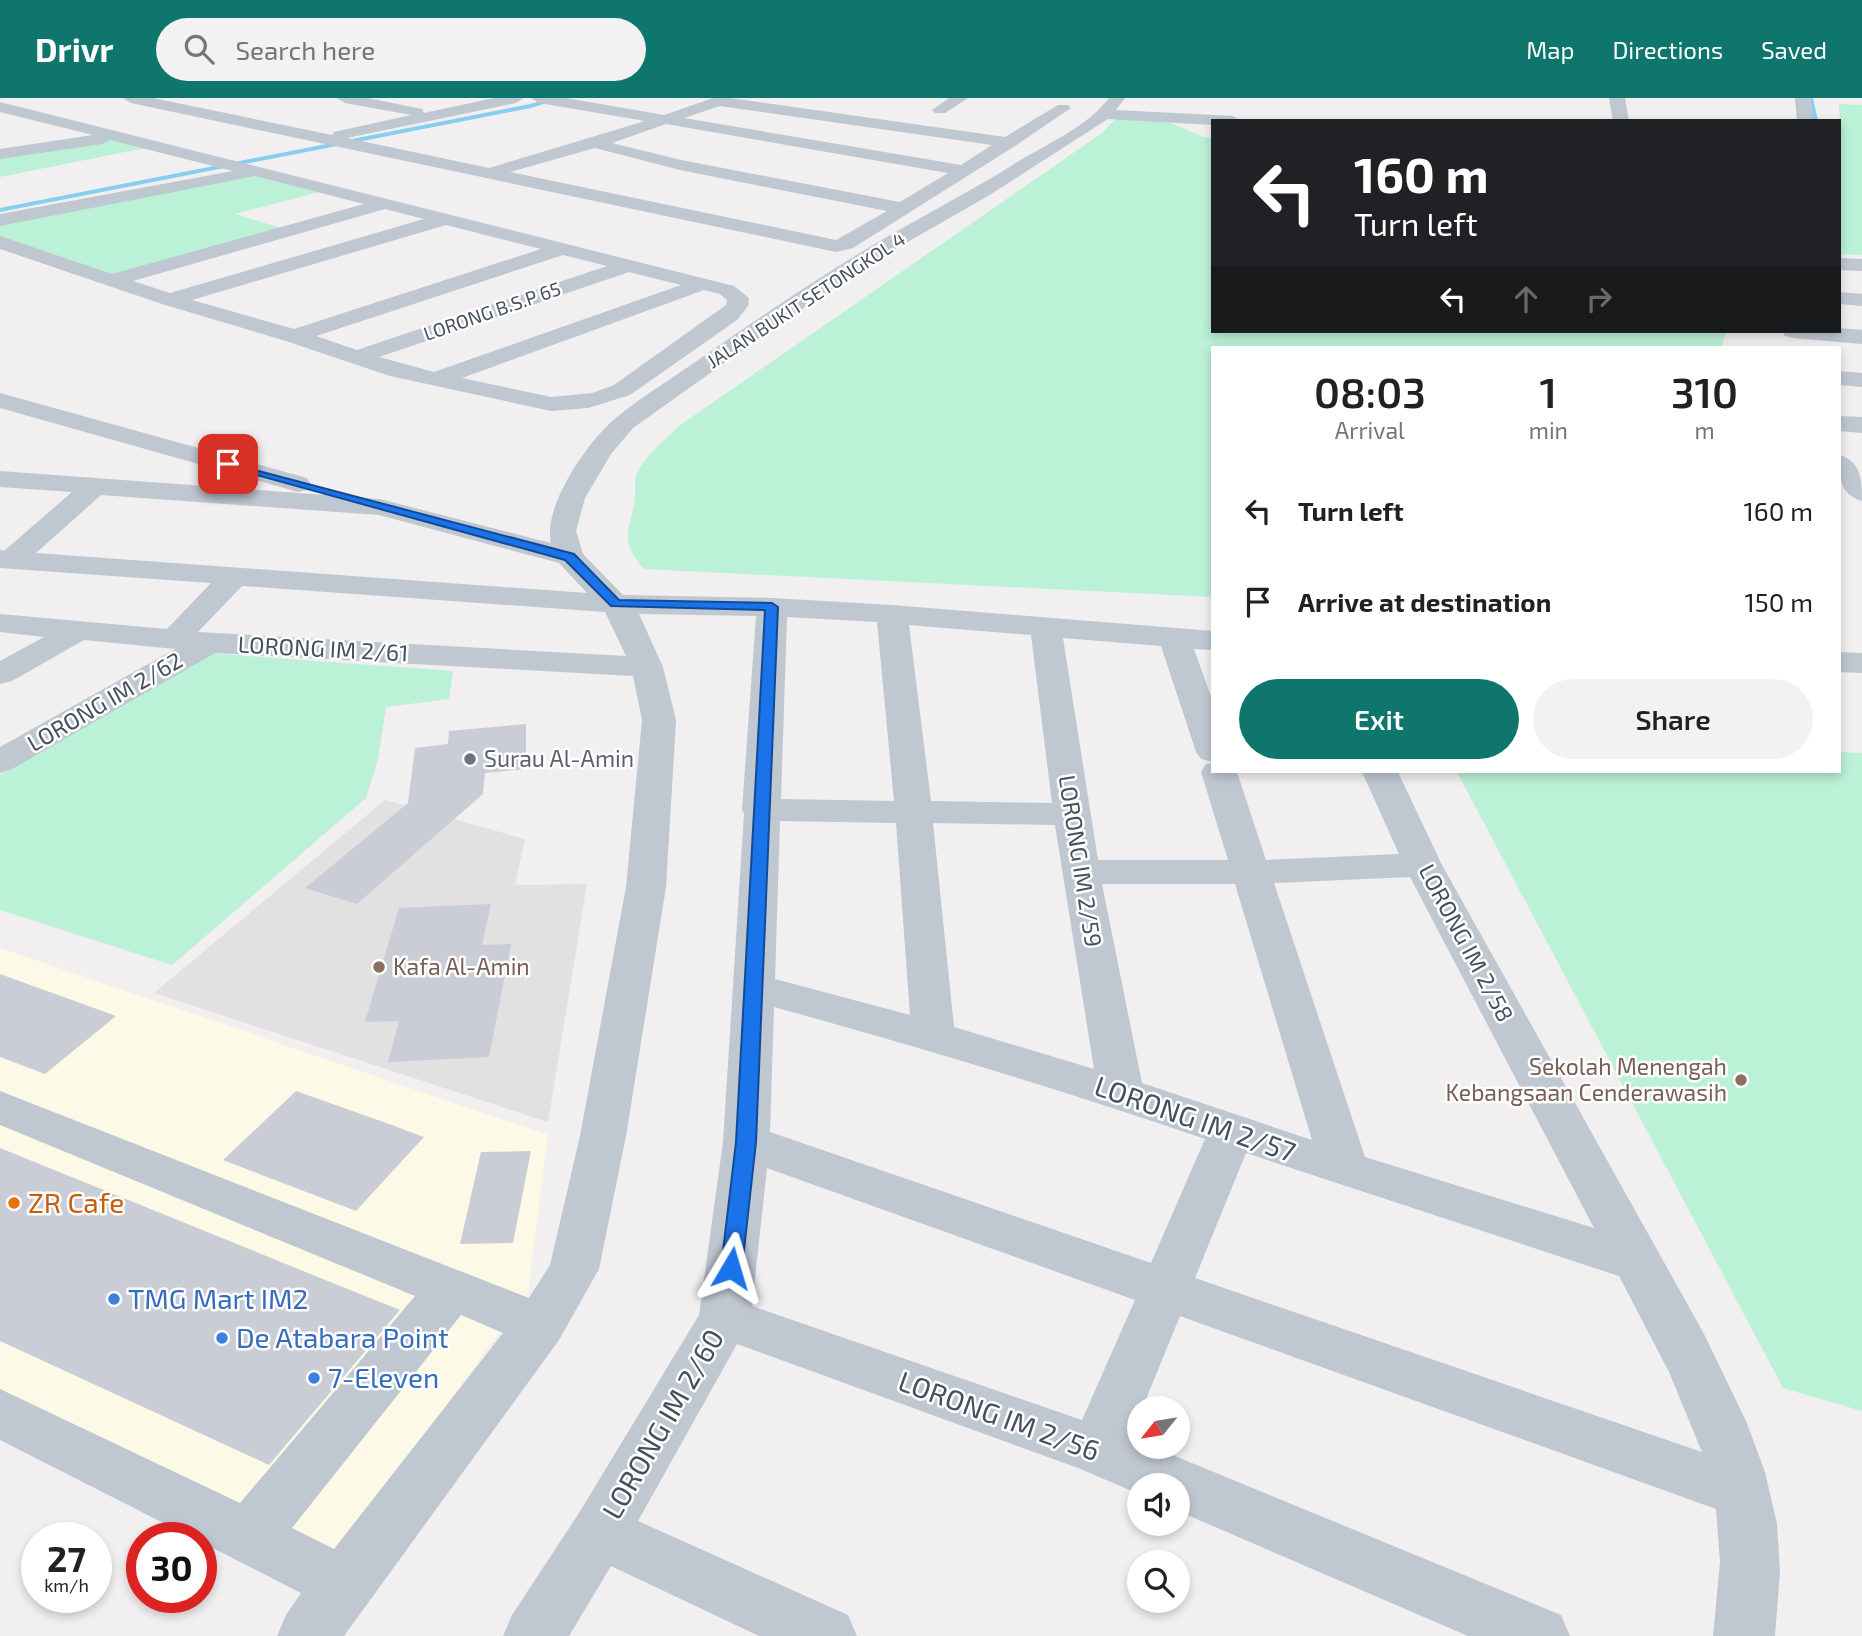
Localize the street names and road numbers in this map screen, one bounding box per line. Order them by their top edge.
street label: JALAN BUKIT SETONGKOL 4 [702,227,909,372]
street label: LORONG B.S.P 65 [420,276,563,345]
street label: LORONG IM 2/61 [237,630,409,666]
street label: LORONG IM 2/62 [22,645,187,757]
street label: LORONG IM 2/59 [1054,773,1108,949]
street label: LORONG IM 2/58 [1414,859,1520,1026]
street label: LORONG IM 2/57 [1091,1068,1300,1168]
street label: LORONG IM 2/60 [594,1323,730,1524]
street label: LORONG IM 2/56 [894,1363,1105,1467]

